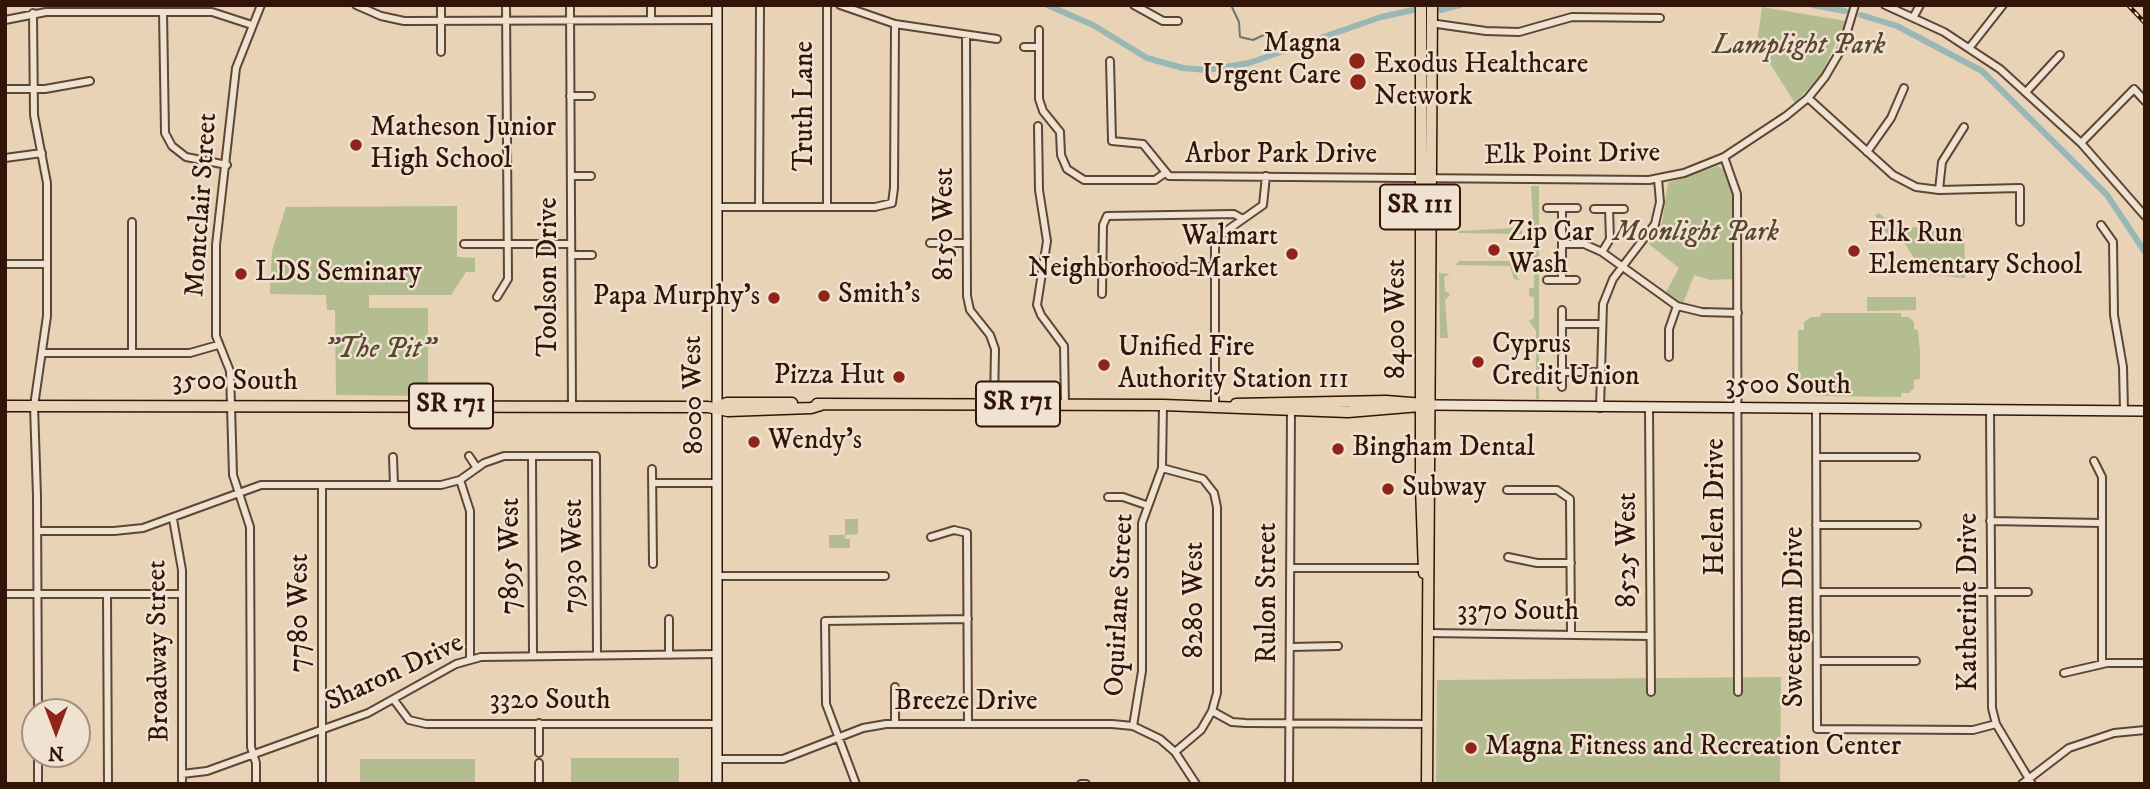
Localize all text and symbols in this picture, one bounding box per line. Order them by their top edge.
place label: Magna Urgent Care [1203,28,1341,94]
park label: Lamplight Park [1712,30,1886,64]
street label: Truth Lane [789,41,823,171]
place label: Exodus Healthcare Network [1374,49,1588,115]
marker: Magna Urgent Care [1347,51,1367,71]
marker: Exodus Healthcare Network [1348,72,1368,92]
street label: Montclair Street [180,112,226,298]
place label: Matheson Junior High School [370,112,556,178]
marker: Matheson Junior High School [348,137,364,153]
street label: Elk Point Drive [1483,138,1661,174]
street label: Arbor Park Drive [1185,139,1377,173]
street label: 8150 West [929,167,963,281]
road number: SR 111 [1380,184,1460,230]
street label: Toolson Drive [533,197,567,357]
place label: Zip Car Wash [1508,217,1594,283]
park label: Moonlight Park [1613,217,1779,251]
place label: Elk Run Elementary School [1868,218,2082,284]
place label: Walmart Neighborhood Market [1028,221,1278,287]
marker: Zip Car Wash [1486,242,1502,258]
marker: Elk Run Elementary School [1846,243,1862,259]
marker: Walmart Neighborhood Market [1284,246,1300,262]
place label: LDS Seminary [255,257,421,291]
street label: 8400 West [1381,259,1415,379]
marker: LDS Seminary [233,266,249,282]
place label: Smith's [838,279,920,313]
place label: Papa Murphy's [593,281,760,315]
marker: Smith's [816,288,832,304]
marker: Papa Murphy's [766,290,782,306]
place label: Cyprus Credit Union [1492,329,1640,395]
place label: Unified Fire Authority Station 111 [1118,332,1349,398]
park label: "The Pit" [323,334,435,368]
street label: 8000 West [677,335,713,455]
marker: Cyprus Credit Union [1470,354,1486,370]
marker: Unified Fire Authority Station 111 [1096,357,1112,373]
place label: Pizza Hut [774,360,885,394]
street label: 3500 South [172,366,298,400]
marker: Pizza Hut [891,369,907,385]
street label: 3500 South [1725,370,1851,404]
road number: SR 171 [976,382,1060,426]
road number: SR 171 [409,384,493,428]
place label: Wendy's [768,425,862,459]
place label: Bingham Dental [1352,432,1535,466]
marker: Wendy's [746,434,762,450]
street label: Helen Drive [1700,438,1734,576]
marker: Bingham Dental [1330,441,1346,457]
place label: Subway [1402,472,1486,506]
marker: Subway [1380,481,1396,497]
street label: 8525 West [1612,492,1646,608]
street label: 7895 West [495,498,529,614]
street label: 7930 West [558,499,592,613]
street label: Oquirlane Street [1099,513,1143,697]
street label: Katherine Drive [1953,513,1987,691]
street label: Rulon Street [1252,523,1286,663]
street label: Sweetgum Drive [1779,526,1813,708]
street label: 8280 West [1179,541,1213,659]
street label: 7780 West [284,554,318,672]
street label: Broadway Street [142,559,178,743]
street label: 3370 South [1457,596,1579,630]
street label: Sharon Drive [321,627,469,721]
street label: 3320 South [489,685,611,719]
street label: Breeze Drive [894,686,1038,720]
north arrow [21,698,91,768]
place label: Magna Fitness and Recreation Center [1485,731,1901,765]
marker: Magna Fitness and Recreation Center [1463,740,1479,756]
text: N [48,741,64,764]

